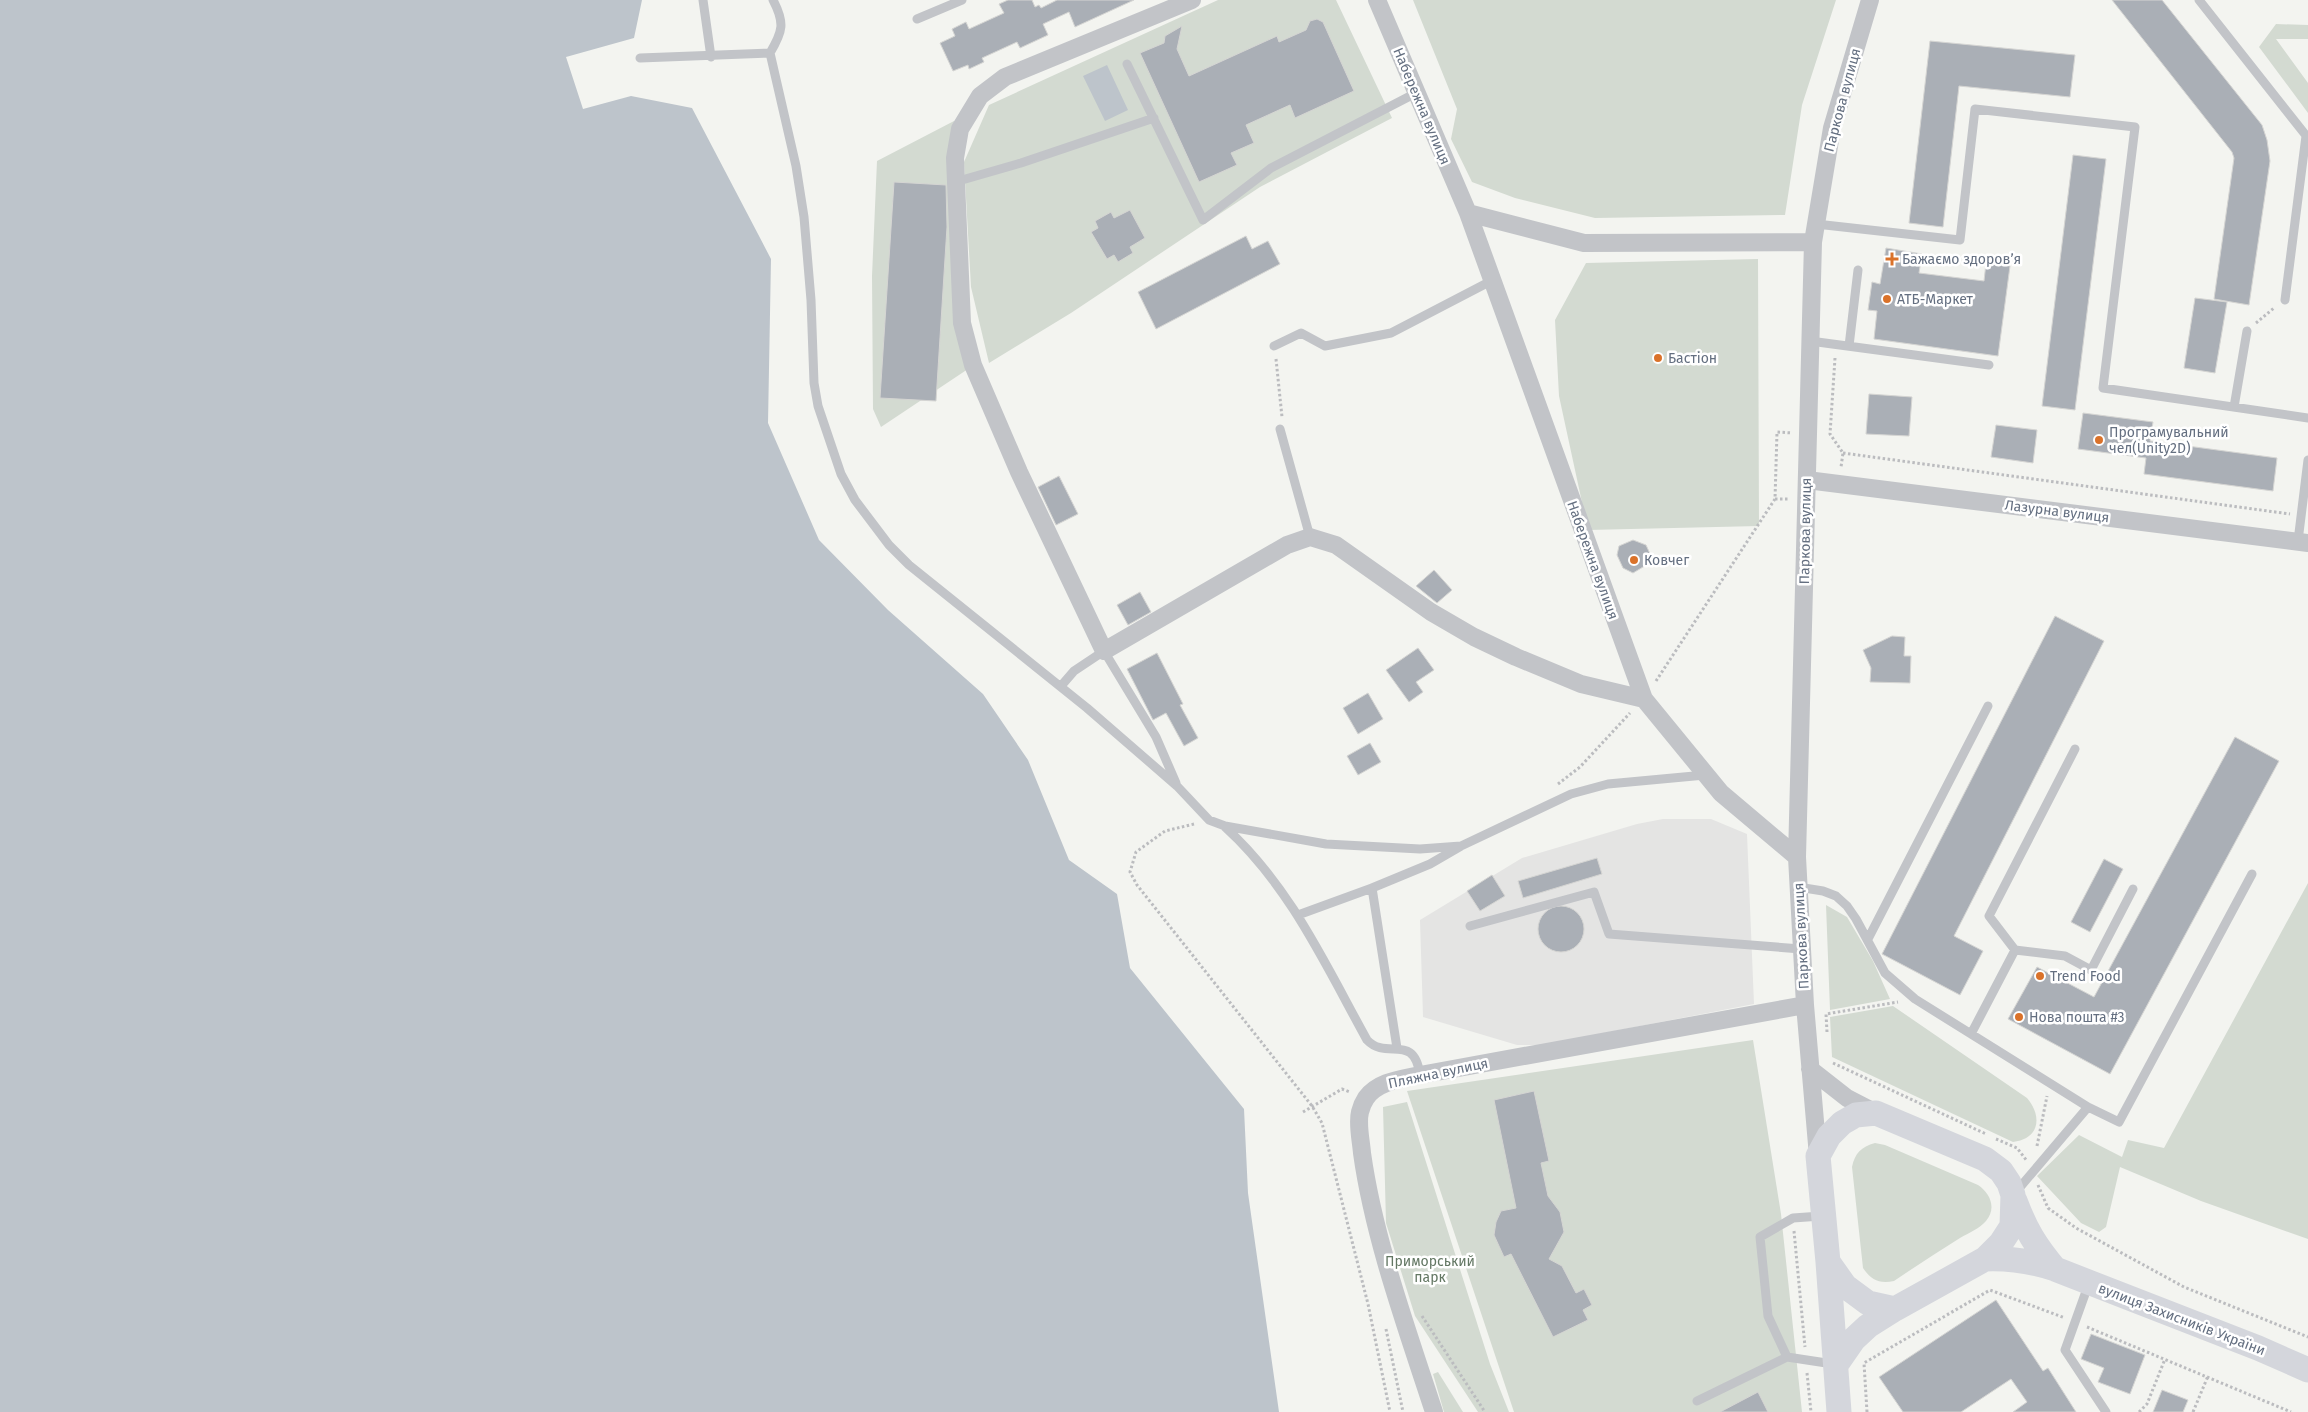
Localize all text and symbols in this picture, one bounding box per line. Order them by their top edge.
street label: Набережна вулиця [1389,45,1454,167]
street label: Паркова вулиця [1820,46,1864,154]
place label: Бажаємо здоровʼя [1902,251,2021,268]
marker: Бажаємо здоровʼя [1886,253,1898,265]
place label: АТБ-Маркет [1897,291,1974,308]
marker: АТБ-Маркет [1881,293,1893,305]
place label: Бастіон [1668,350,1717,367]
marker: Бастіон [1652,352,1664,364]
place label: Програмувальний чел(Unity2D) [2109,424,2229,457]
marker: Програмувальний чел(Unity2D) [2093,434,2105,446]
street label: Паркова вулиця [1796,478,1815,584]
street label: Лазурна вулиця [2004,497,2110,526]
street label: Набережна вулиця [1563,498,1622,622]
place label: Ковчег [1644,552,1689,569]
marker: Ковчег [1628,554,1640,566]
street label: Паркова вулиця [1790,882,1813,990]
place label: Trend Food [2050,968,2121,985]
marker: Trend Food [2034,970,2046,982]
place label: Нова пошта #3 [2029,1009,2125,1026]
marker: Нова пошта #3 [2013,1011,2025,1023]
street label: Пляжна вулиця [1387,1055,1490,1092]
park label: Приморський парк [1385,1253,1475,1286]
street label: вулиця Захисників України [2096,1280,2268,1359]

